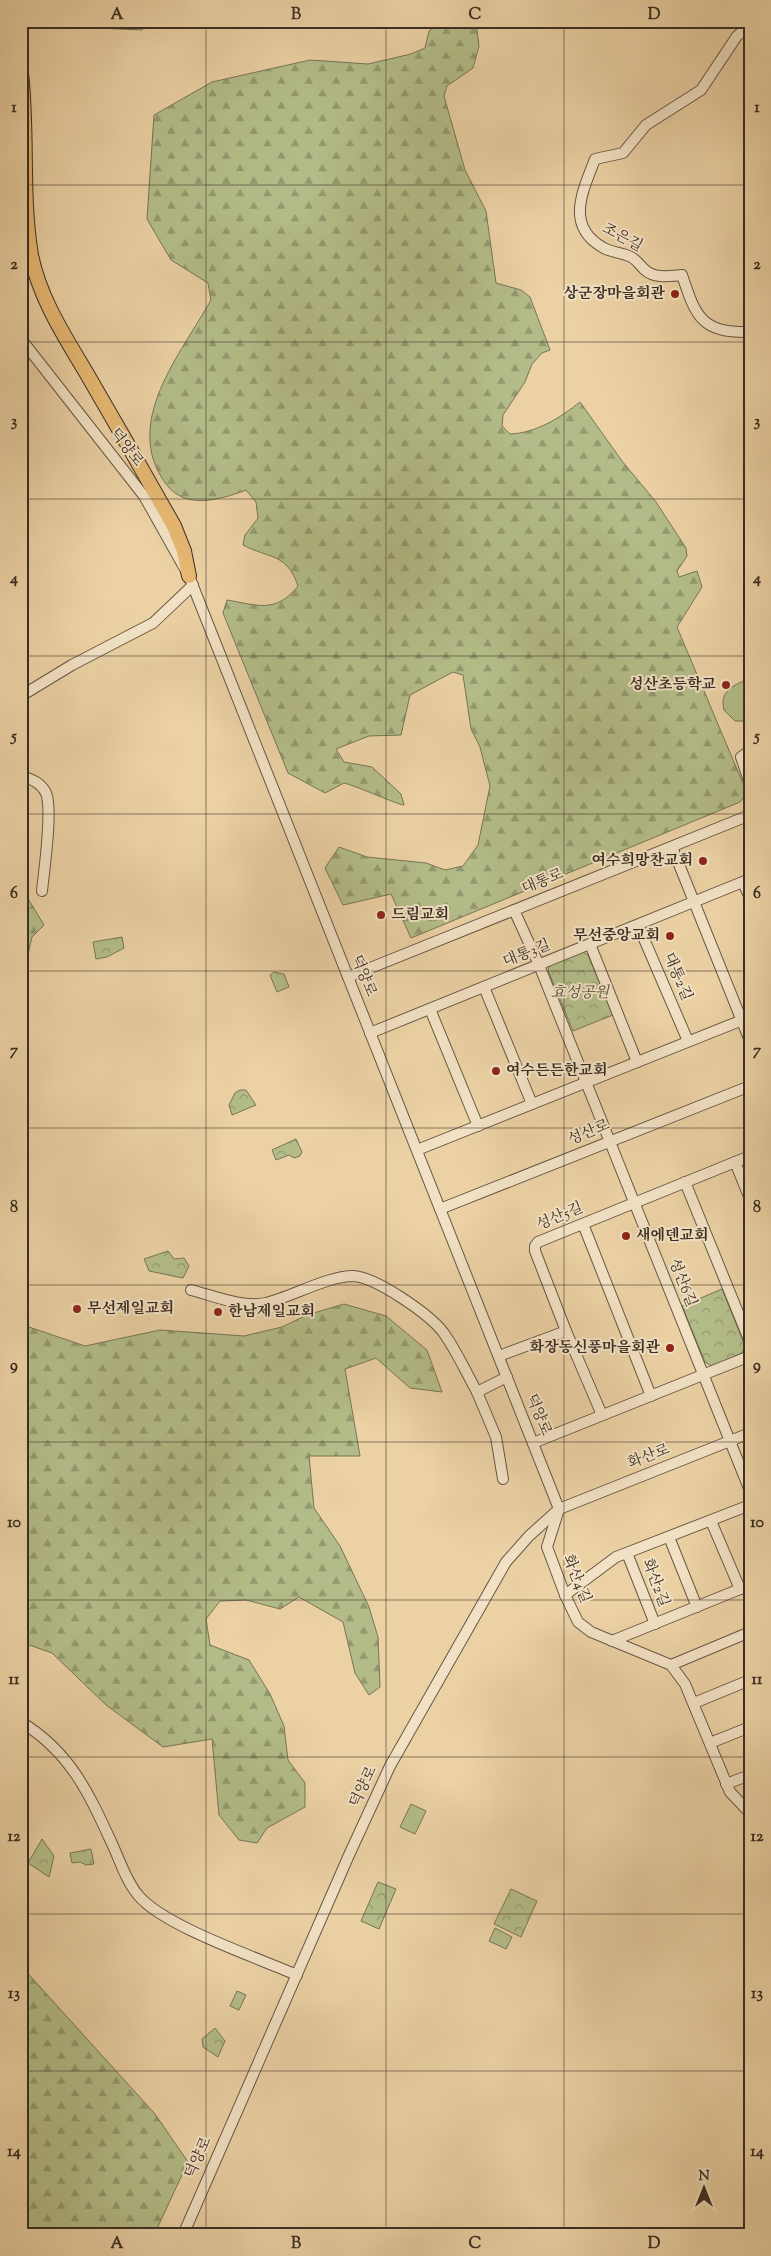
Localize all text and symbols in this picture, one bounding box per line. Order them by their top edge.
text: A [111,4,124,27]
text: B [291,4,301,27]
text: C [469,4,482,27]
text: D [648,4,661,27]
text: 1 [11,97,17,120]
text: 1 [754,97,760,120]
street label: 조은길 [598,219,646,257]
text: 2 [10,254,18,277]
text: 2 [753,254,761,277]
place label: 상군장마을회관 [564,284,666,305]
marker: 상군장마을회관 [669,288,681,300]
text: 3 [11,411,18,434]
text: 3 [754,411,761,434]
street label: 덕양로 [104,424,148,472]
text: 4 [9,568,18,591]
text: 4 [752,568,761,591]
place label: 성산초등학교 [629,675,716,696]
marker: 성산초등학교 [720,679,732,691]
text: 5 [9,726,17,749]
text: 5 [752,726,760,749]
place label: 여수희망찬교회 [592,851,693,872]
marker: 여수희망찬교회 [697,855,709,867]
street label: 대통로 [519,864,568,900]
text: 6 [10,883,18,906]
text: 6 [753,883,761,906]
place label: 드림교회 [391,905,449,926]
marker: 드림교회 [375,909,387,921]
place label: 무선중앙교회 [573,926,660,947]
marker: 무선중앙교회 [664,930,676,942]
street label: 대통3길 [500,935,554,973]
street label: 대통2길 [657,950,697,1004]
street label: 덕양로 [345,952,381,1001]
park label: 효성공원 [551,983,610,1004]
text: 7 [10,1040,19,1063]
text: 7 [753,1040,762,1063]
place label: 여수든든한교회 [506,1061,607,1082]
marker: 여수든든한교회 [490,1065,502,1077]
street label: 성산로 [565,1115,614,1151]
text: 8 [10,1197,18,1220]
text: 8 [753,1197,761,1220]
street label: 성산5길 [534,1198,586,1236]
place label: 새에덴교회 [636,1226,708,1247]
marker: 새에덴교회 [620,1230,632,1242]
street label: 성산6길 [663,1255,701,1311]
place label: 무선제일교회 [87,1299,174,1320]
place label: 한남제일교회 [228,1302,315,1323]
marker: 무선제일교회 [71,1303,83,1315]
marker: 한남제일교회 [212,1306,224,1318]
place label: 화장동신풍마을회관 [530,1338,660,1359]
marker: 화장동신풍마을회관 [664,1342,676,1354]
text: 9 [10,1355,18,1378]
text: 9 [753,1355,761,1378]
street label: 덕양로 [520,1391,556,1440]
street label: 화산로 [625,1439,674,1475]
text: 10 [7,1512,21,1535]
text: 10 [750,1512,764,1535]
street label: 화산4길 [557,1551,595,1607]
street label: 화산2길 [636,1556,674,1610]
text: 11 [9,1669,20,1692]
text: 11 [752,1669,763,1692]
street label: 덕양로 [345,1762,383,1811]
text: 12 [8,1826,21,1849]
text: 12 [751,1826,764,1849]
text: 13 [8,1983,20,2006]
text: 13 [751,1983,763,2006]
street label: 덕양로 [181,2133,218,2182]
text: 14 [7,2141,21,2164]
text: 14 [750,2141,764,2164]
north arrow [678,2164,728,2214]
text: N [698,2167,710,2187]
text: A [111,2233,124,2256]
text: B [291,2233,301,2256]
text: C [469,2233,482,2256]
text: D [648,2233,661,2256]

